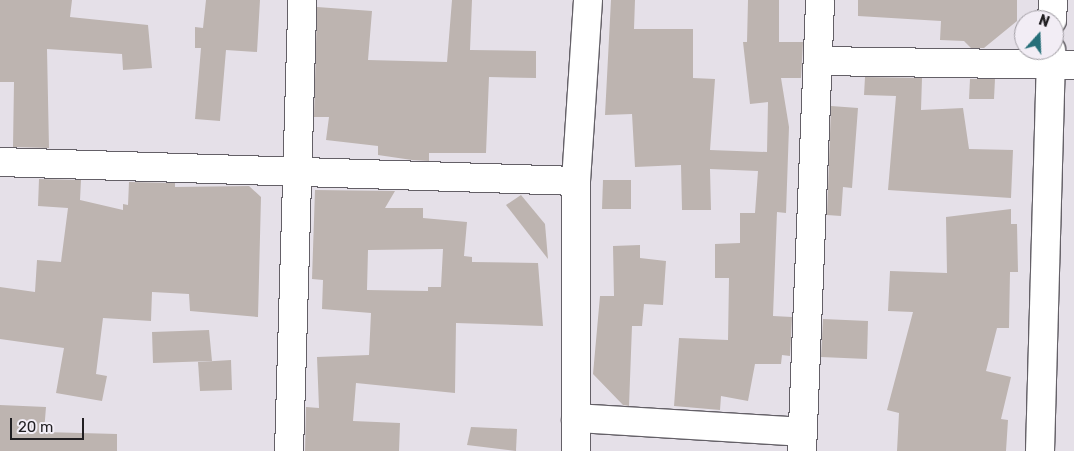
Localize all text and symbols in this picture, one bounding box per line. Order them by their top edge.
north arrow [1014,10,1064,60]
text: N [1036,12,1052,31]
scale bar [12,408,86,440]
text: 20 m [18,418,53,436]

